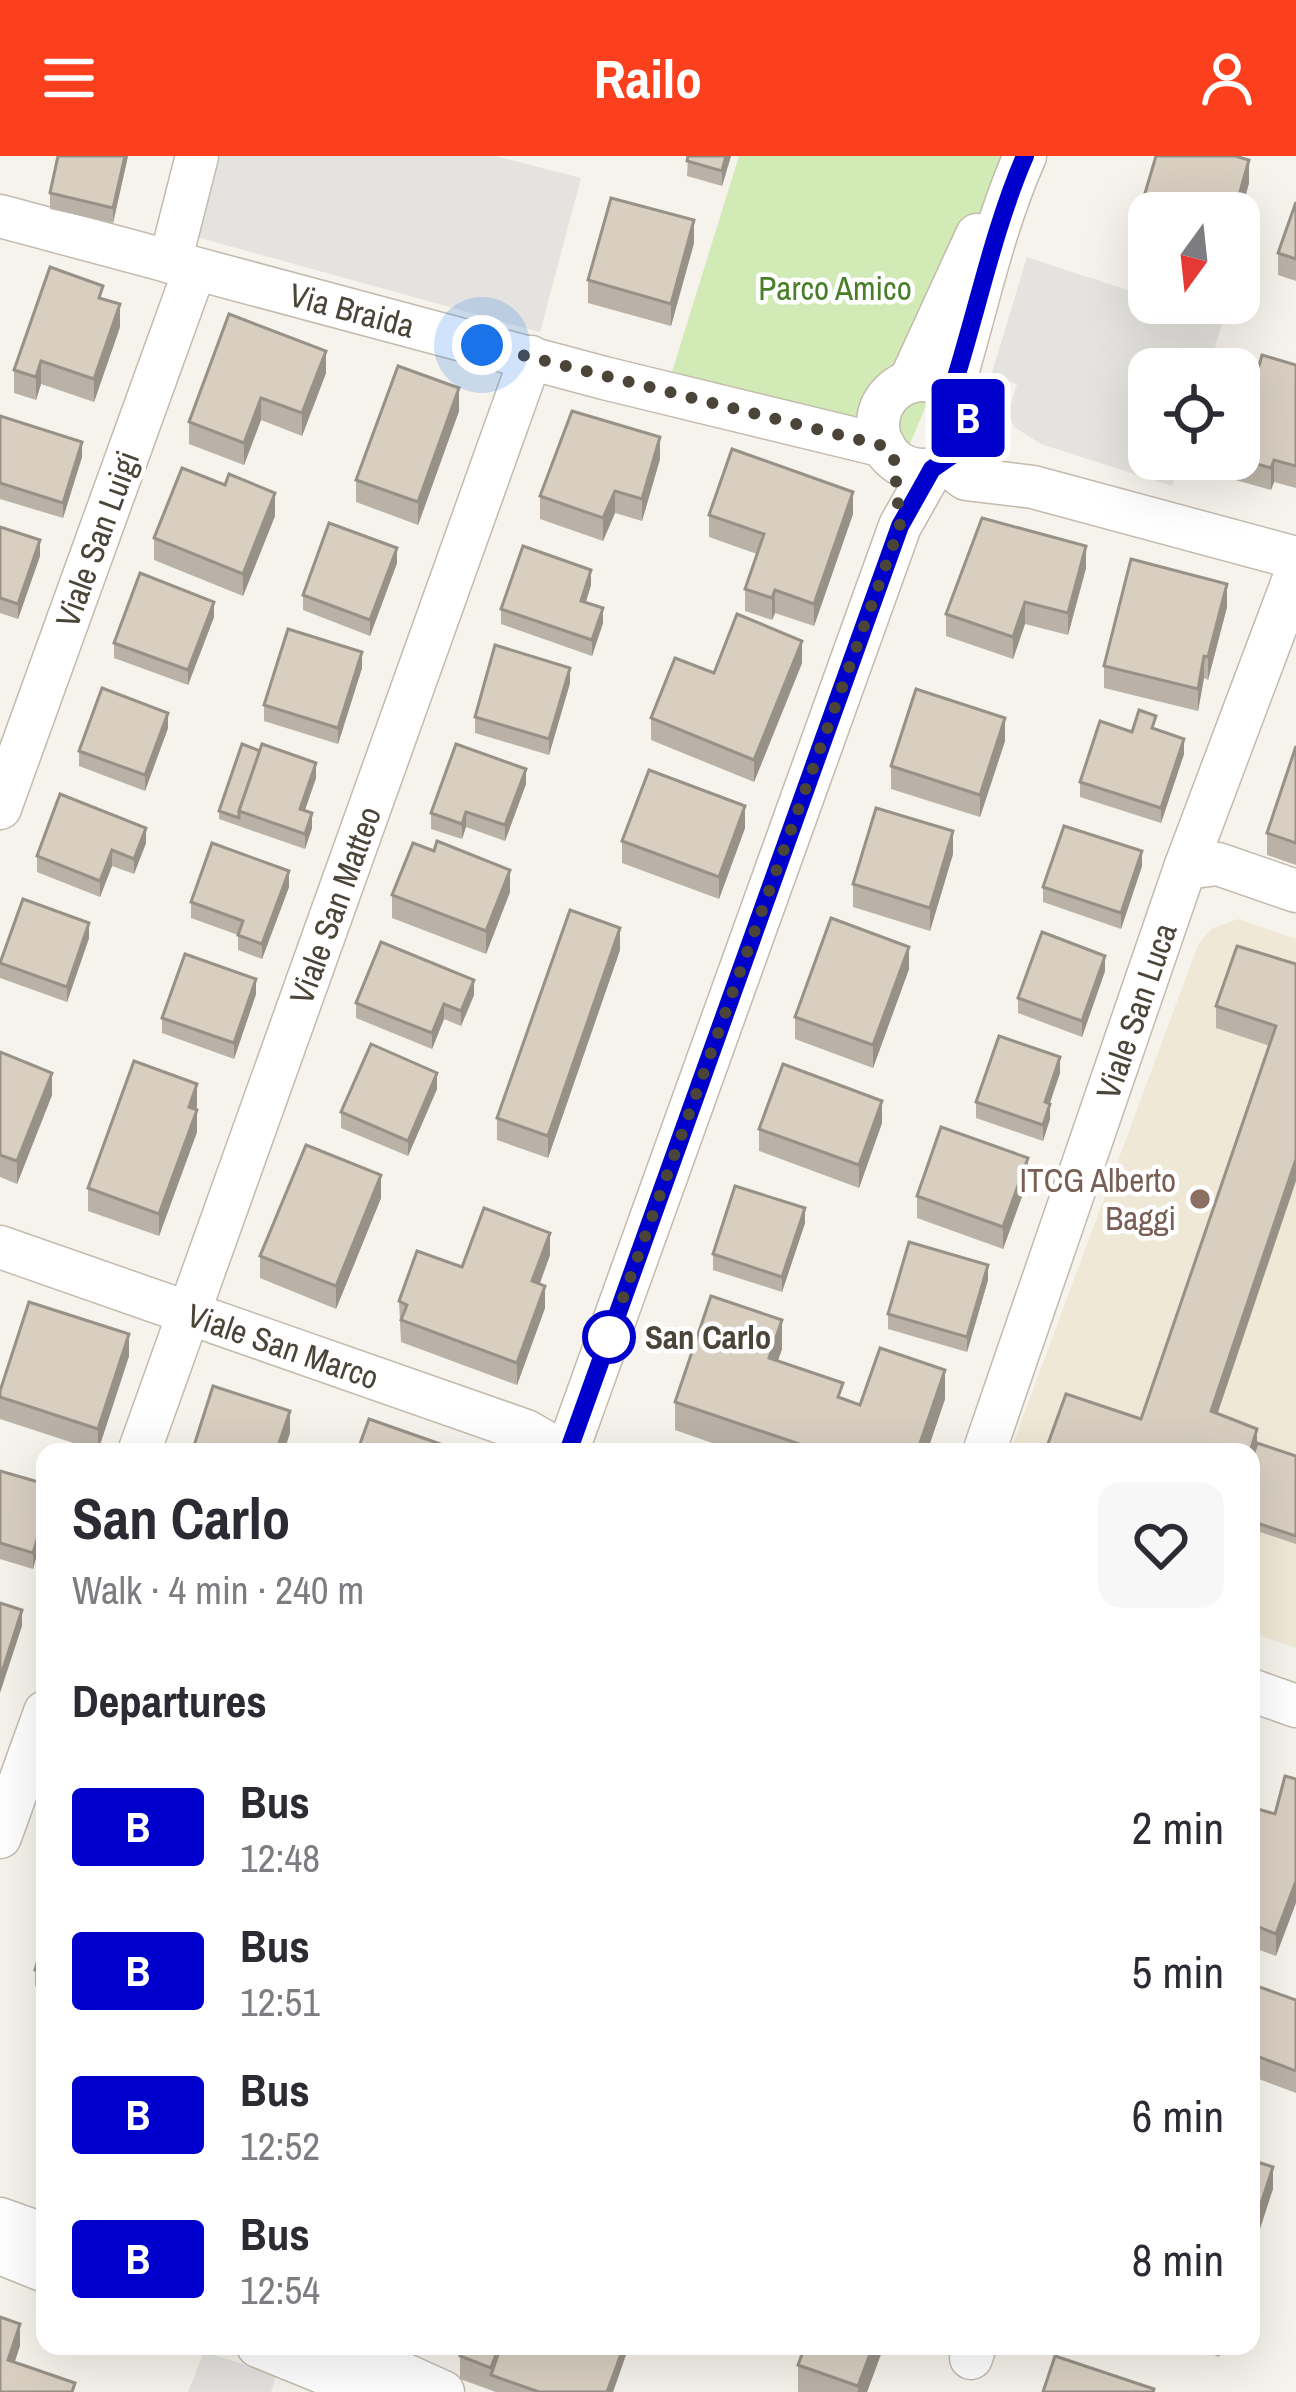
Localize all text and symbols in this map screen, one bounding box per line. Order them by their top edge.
text: Railo [594,42,702,115]
icon: menu [36,45,102,111]
icon: person [1194,45,1260,111]
north arrow [1128,192,1260,324]
map controls [1128,192,1260,480]
park label: Parco Amico [758,266,912,310]
street label: Via Braida [285,272,419,348]
your location [452,315,512,375]
button: locate [1128,348,1260,480]
line badge: B [929,379,1007,457]
text: B [956,390,980,446]
street label: Viale San Luigi [45,445,149,633]
street label: Viale San Matteo [279,800,391,1010]
street label: Viale San Luca [1085,917,1187,1105]
place label: ITCG Alberto Baggi [1020,1158,1176,1240]
marker: ITCG Alberto Baggi [1187,1186,1213,1212]
street label: Viale San Marco [181,1293,385,1399]
marker: San Carlo [584,1312,634,1362]
place label: San Carlo [645,1315,771,1359]
text: San Carlo [72,1480,290,1557]
button: heart [1098,1482,1224,1608]
text: Walk · 4 min · 240 m [72,1564,364,1616]
text: Departures [72,1670,267,1731]
text: Bus [240,1771,310,1832]
text: 2 min [1132,1797,1224,1858]
text: B [126,1799,150,1855]
text: 12:48 [240,1832,320,1884]
text: Bus [240,1915,310,1976]
text: 5 min [1132,1941,1224,2002]
text: B [126,1943,150,1999]
text: 12:51 [240,1976,320,2028]
text: Bus [240,2059,310,2120]
text: 6 min [1132,2085,1224,2146]
text: B [126,2087,150,2143]
text: 12:52 [240,2120,320,2172]
text: Bus [240,2203,310,2264]
text: 8 min [1132,2229,1224,2290]
text: B [126,2231,150,2287]
text: 12:54 [240,2264,320,2316]

